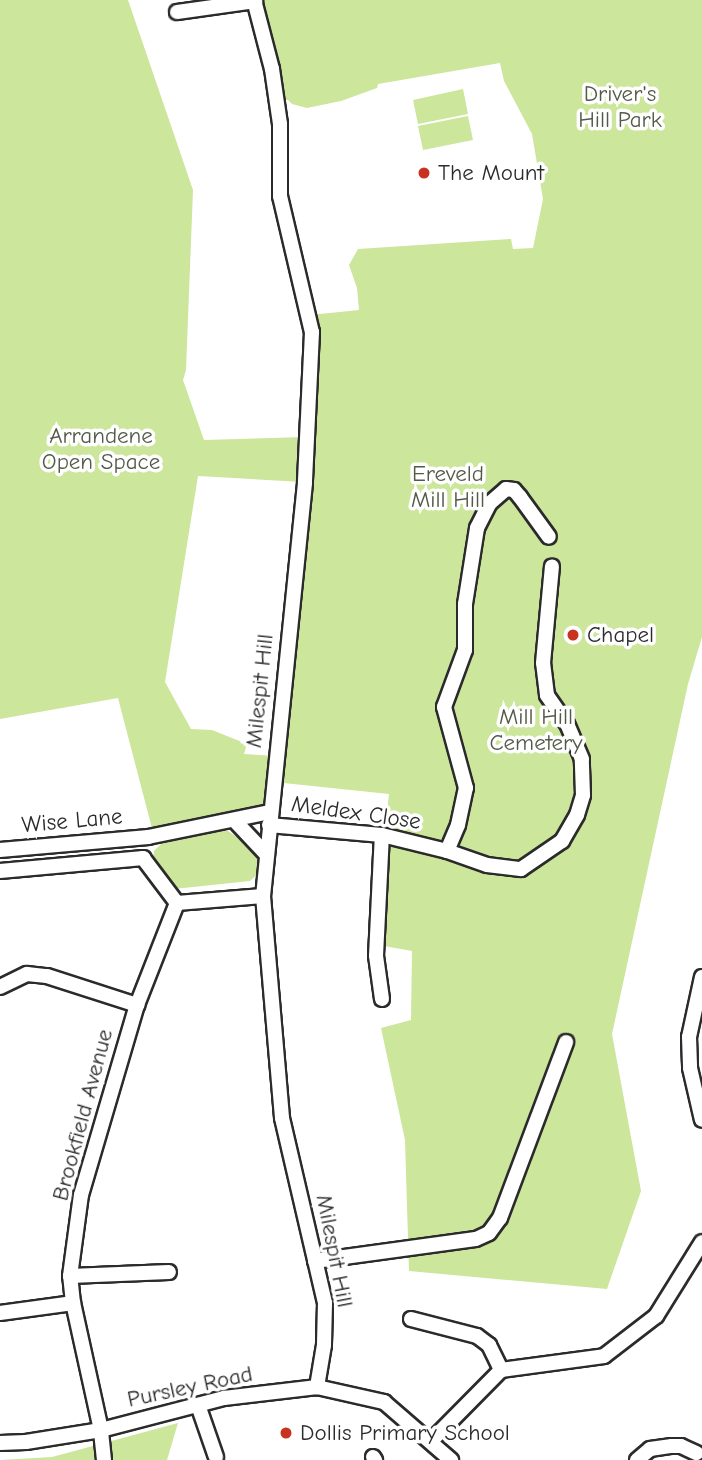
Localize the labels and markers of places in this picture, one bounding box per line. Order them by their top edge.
place label: The Mount [438,159,544,187]
marker: The Mount [416,165,432,181]
place label: Chapel [587,621,654,649]
marker: Chapel [565,627,581,643]
place label: Dollis Primary School [300,1419,510,1447]
marker: Dollis Primary School [278,1425,294,1441]

